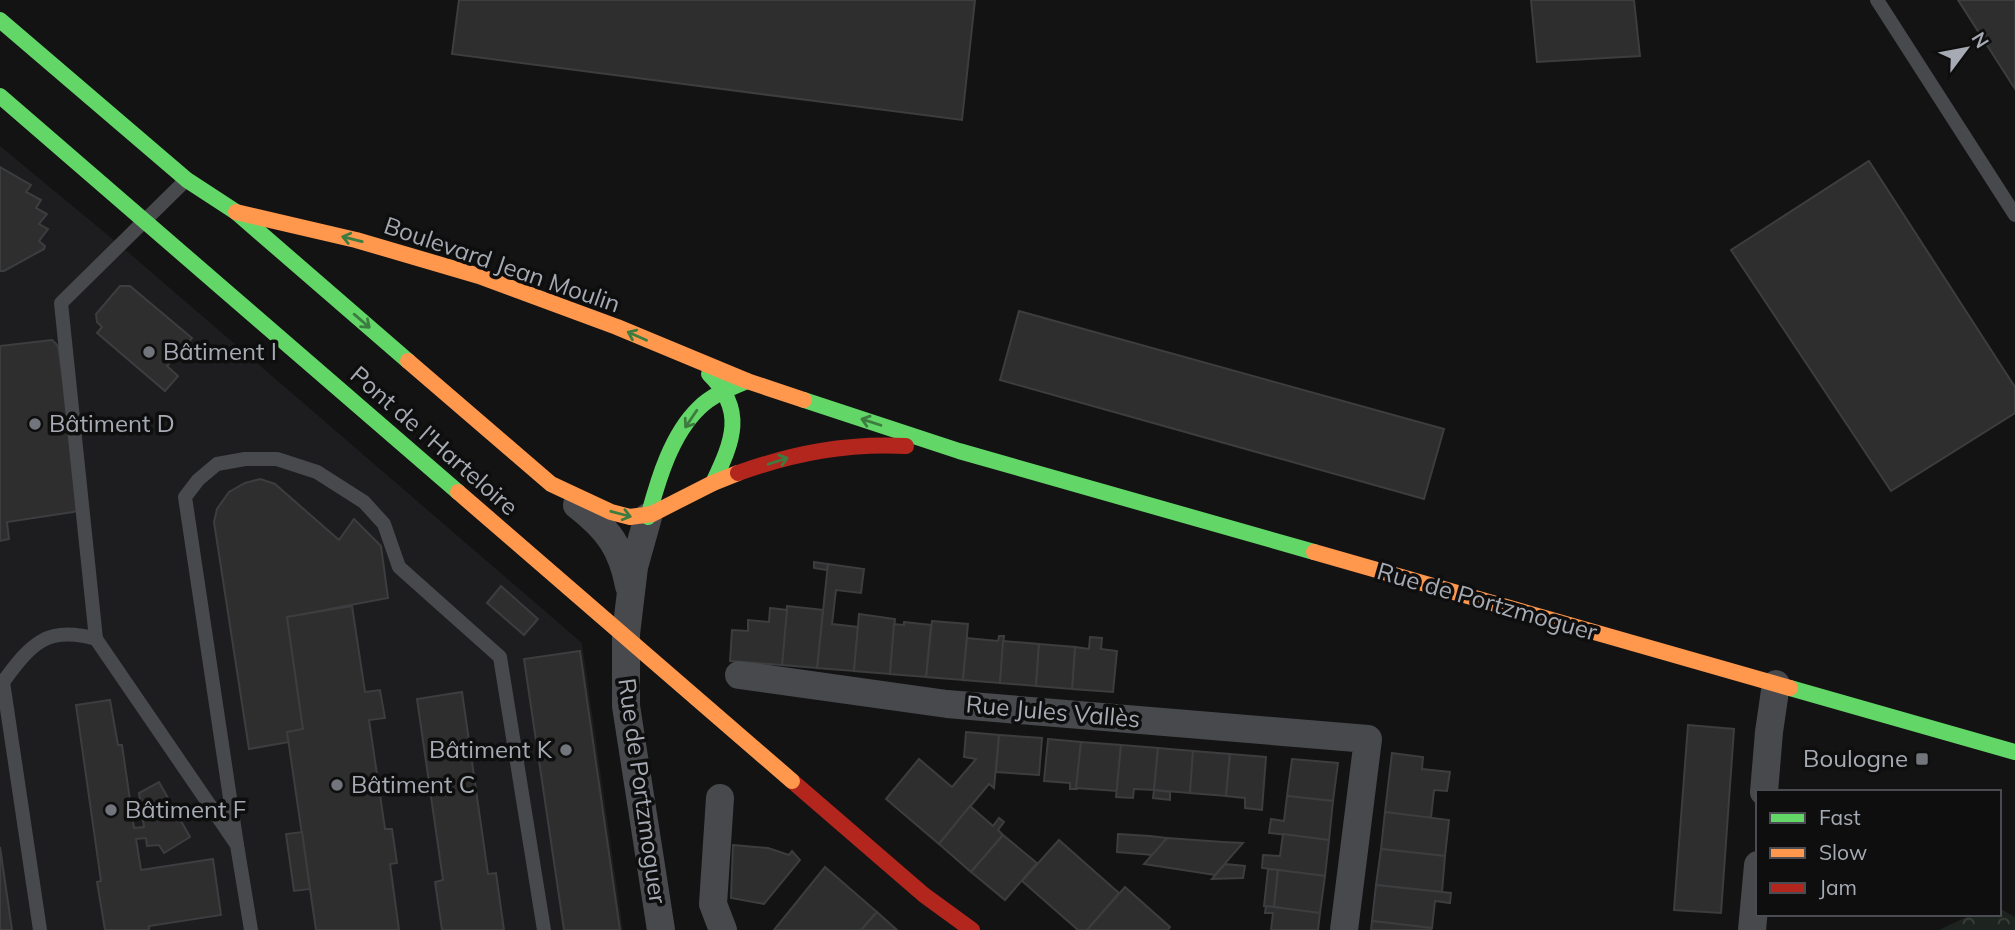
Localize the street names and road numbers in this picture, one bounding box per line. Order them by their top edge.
street label: Boulevard Jean Moulin [380,210,624,319]
street label: Pont de l'Harteloire [345,359,525,521]
street label: Rue de Portzmoguer [1374,555,1601,647]
street label: Rue de Portzmoguer [612,676,674,906]
street label: Rue Jules Vallès [965,688,1141,734]

